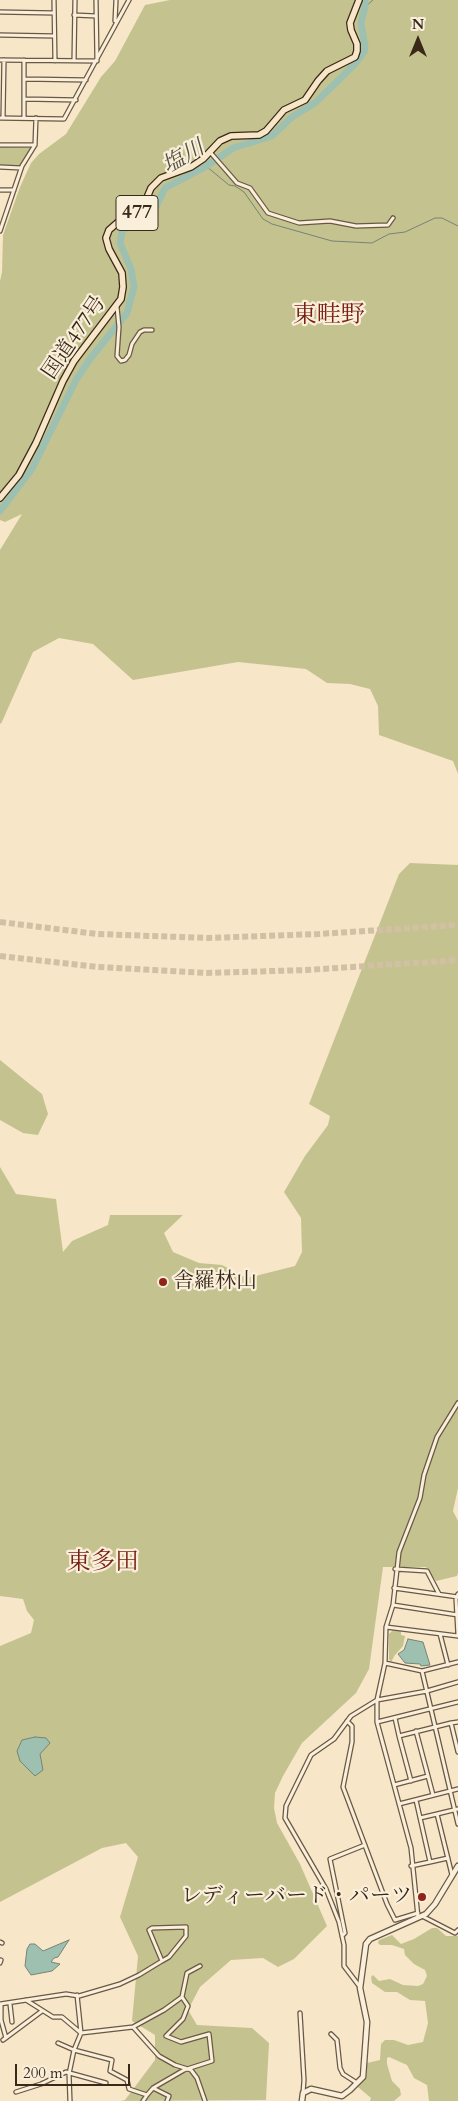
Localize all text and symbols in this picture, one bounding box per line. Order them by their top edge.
north arrow [393,15,443,65]
text: N [412,15,424,34]
water label: 塩川 [158,136,210,180]
road number: 477 [116,196,158,230]
street label: 国道477号 [38,291,112,385]
district label: 東畦野 [293,302,365,330]
place label: 舎羅林山 [173,1269,257,1295]
marker: 舎羅林山 [157,1276,169,1288]
district label: 東多田 [67,1549,139,1577]
place label: レディーバード・パーツ [181,1884,412,1910]
marker: レディーバード・パーツ [416,1891,428,1903]
scale bar [18,2054,132,2086]
text: 200 m [23,2063,63,2083]

